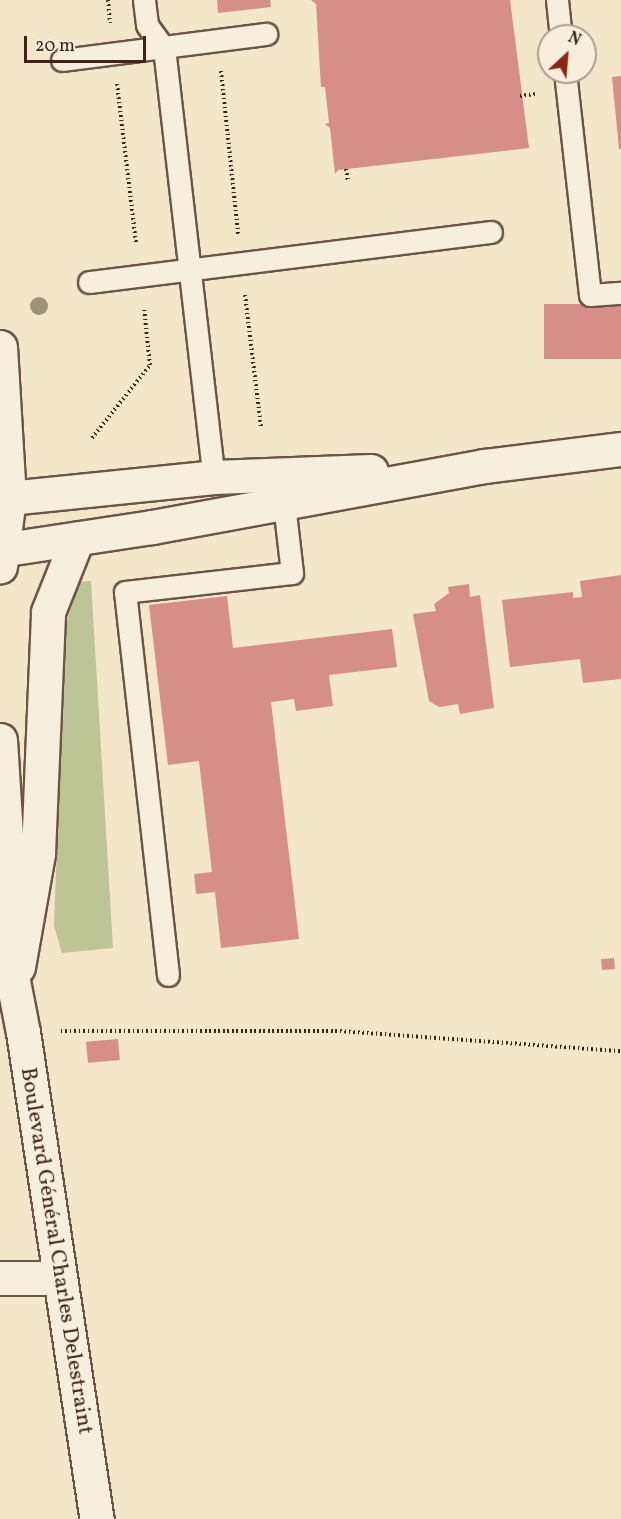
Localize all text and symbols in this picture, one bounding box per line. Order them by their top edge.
scale bar [27,24,148,62]
north arrow [537,24,597,84]
text: N [564,27,584,52]
text: 20 m [35,34,75,59]
street label: Boulevard Général Charles Delestraint [14,1066,98,1436]

